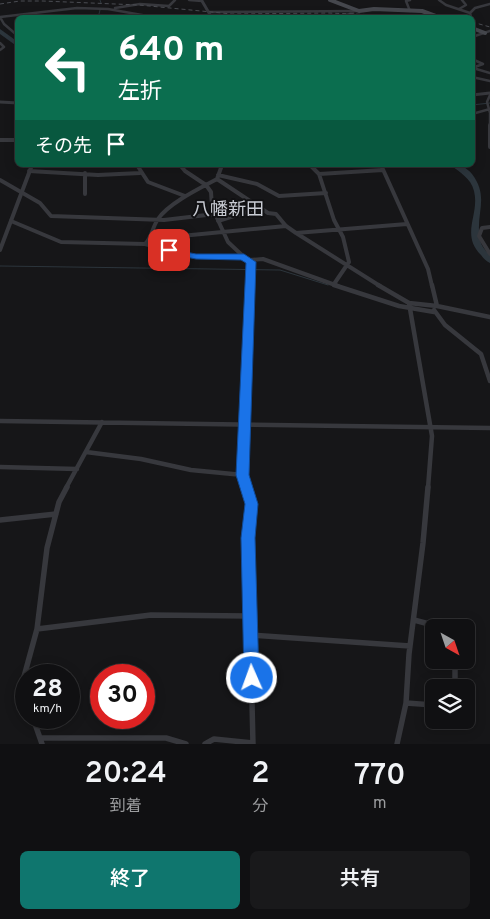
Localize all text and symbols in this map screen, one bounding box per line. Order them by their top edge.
text: 640 m [118,29,224,73]
icon: left [35,35,100,100]
text: 左折 [118,79,162,106]
icon: arrive [102,130,130,158]
text: その先 [35,135,92,159]
district label: 八幡新田 [192,199,264,222]
pin [148,229,190,271]
icon: arrive [155,236,183,264]
north arrow [425,619,475,669]
map controls [425,619,475,729]
position arrow [225,651,277,703]
speed limit sign: 30 [90,664,155,729]
text: 28 [32,674,63,706]
button: layers [425,679,475,729]
text: km/h [33,701,62,717]
text: 20:24 [84,756,167,793]
text: 2 [251,756,270,793]
text: 770 [354,758,406,795]
text: m [373,794,387,814]
text: 到着 [110,797,142,817]
text: 分 [252,797,268,817]
button: 終了 [20,851,240,909]
button: 共有 [250,851,470,909]

